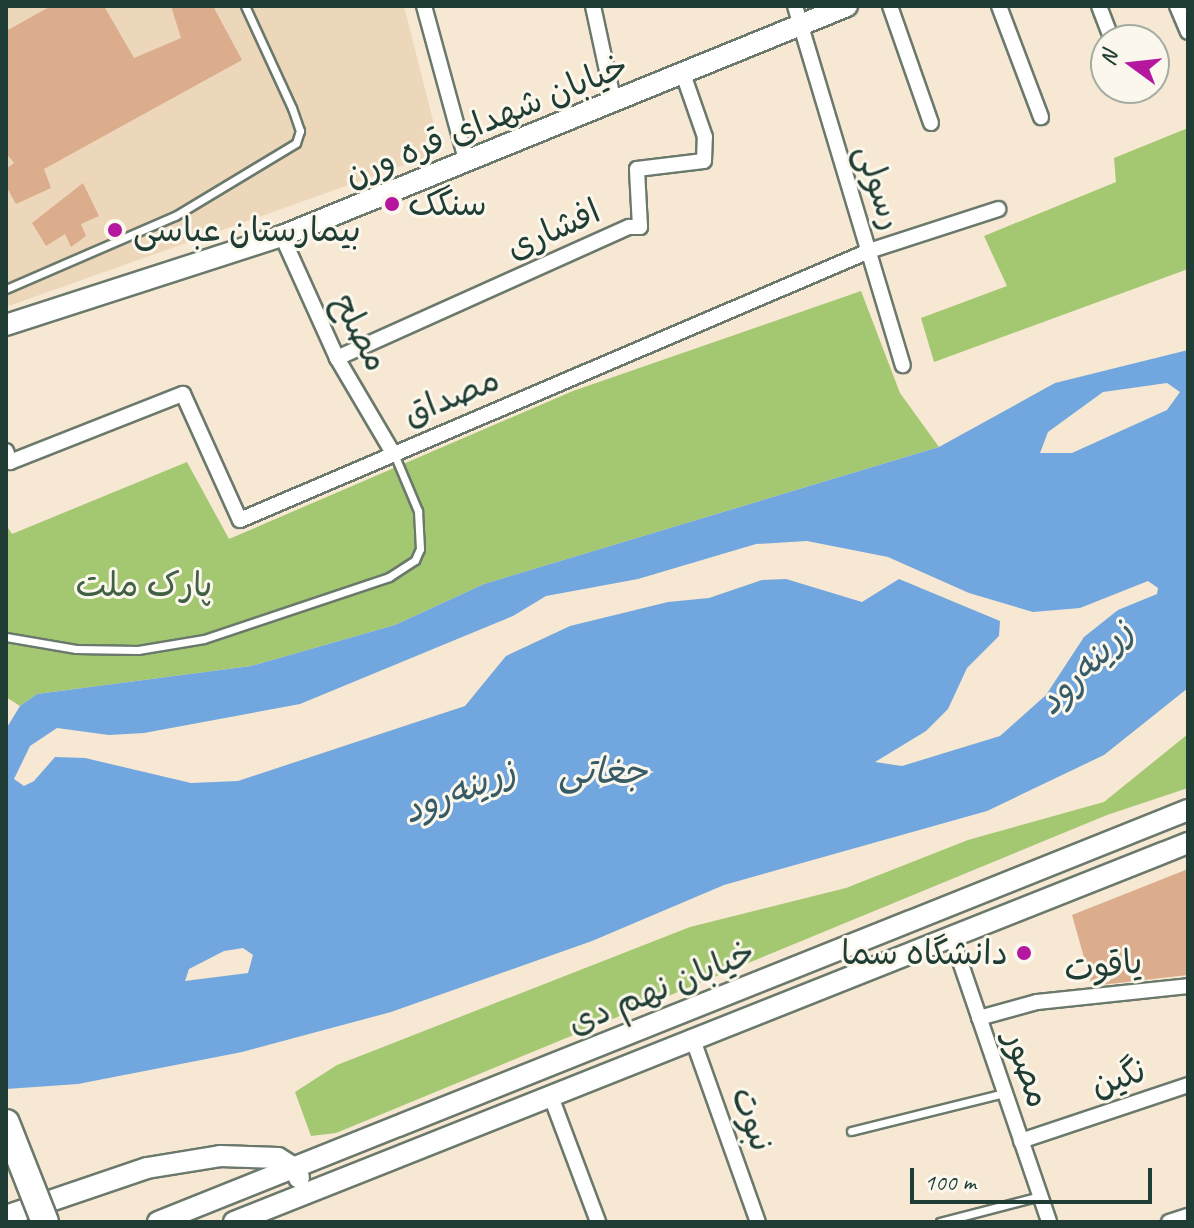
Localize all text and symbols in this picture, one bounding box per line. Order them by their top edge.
north arrow [1090,24,1170,104]
street label: خیابان شهدای قره ورن [338,45,634,195]
text: N [1093,48,1124,69]
street label: رسولی [847,139,913,235]
place label: سنگک [408,184,487,224]
street label: افشاری [500,190,606,268]
marker: سنگک [383,195,401,213]
place label: بیمارستان عباسی [133,210,361,250]
marker: بیمارستان عباسی [104,219,126,241]
street label: مصلح [324,286,398,378]
street label: مصداق [397,358,505,434]
park label: پارک ملت [76,565,212,605]
water label: زرینه‌رود [1028,610,1142,724]
water label: زرینه‌رود [396,749,522,833]
water label: جغاتی [559,750,647,794]
street label: خیابان نهم دی [561,931,761,1043]
place label: دانشگاه سما [841,933,1008,973]
street label: یاقوت [1062,941,1144,989]
marker: دانشگاه سما [1015,944,1033,962]
street label: مصور [996,1025,1060,1113]
street label: نگین [1086,1049,1150,1105]
street label: نبوت [723,1081,783,1157]
scale bar [914,1152,1156,1202]
text: 100 m [924,1167,976,1197]

